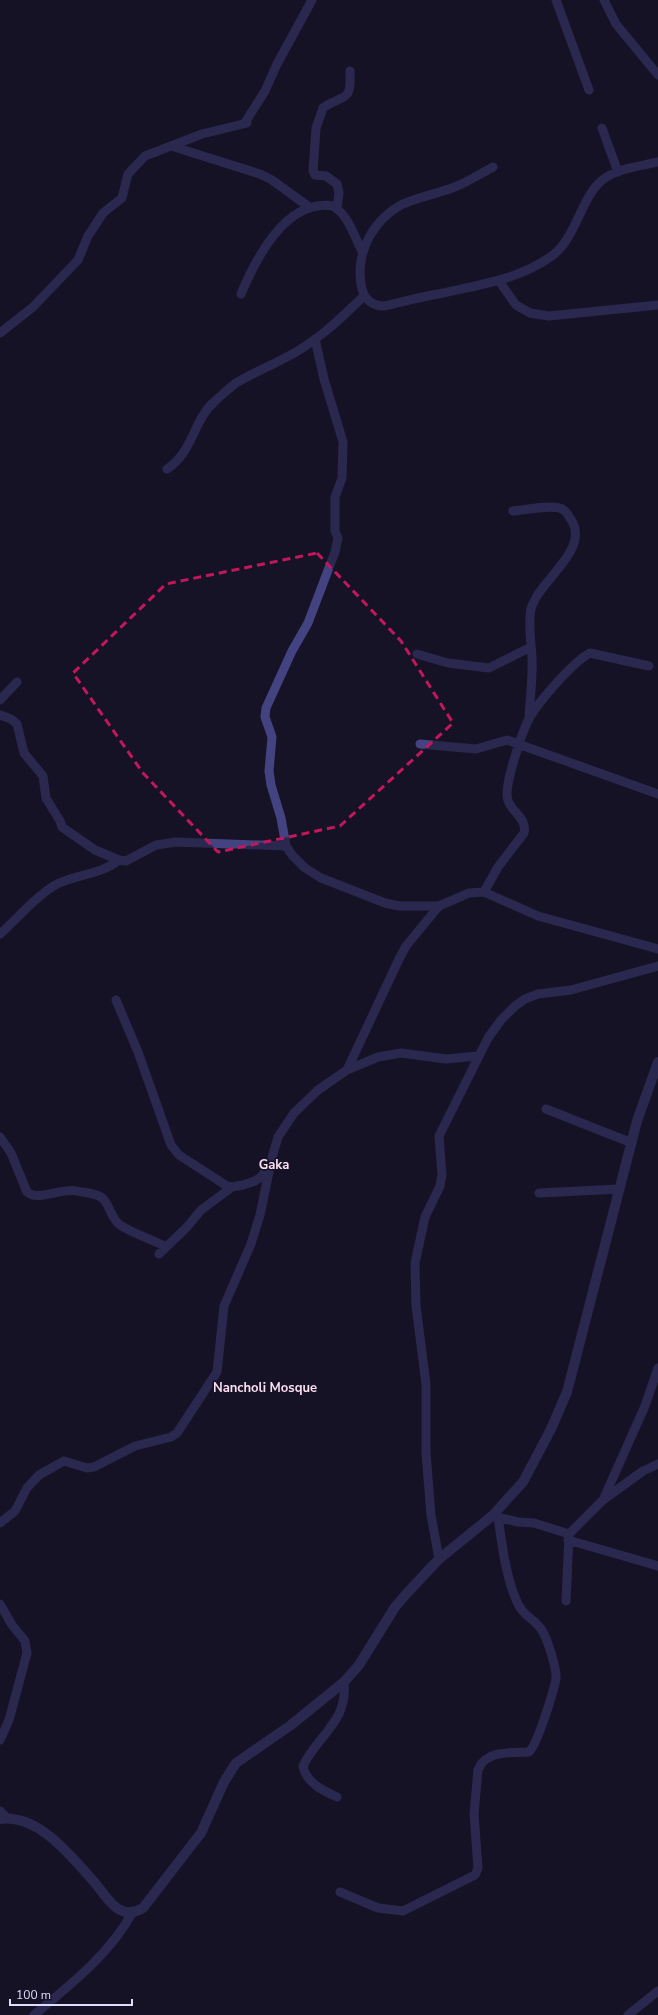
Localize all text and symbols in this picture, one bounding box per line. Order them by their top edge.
district label: Gaka [259,1156,289,1174]
district label: Nancholi Mosque [213,1379,317,1397]
scale bar [10,1981,132,2007]
text: 100 m [16,1987,51,2003]

